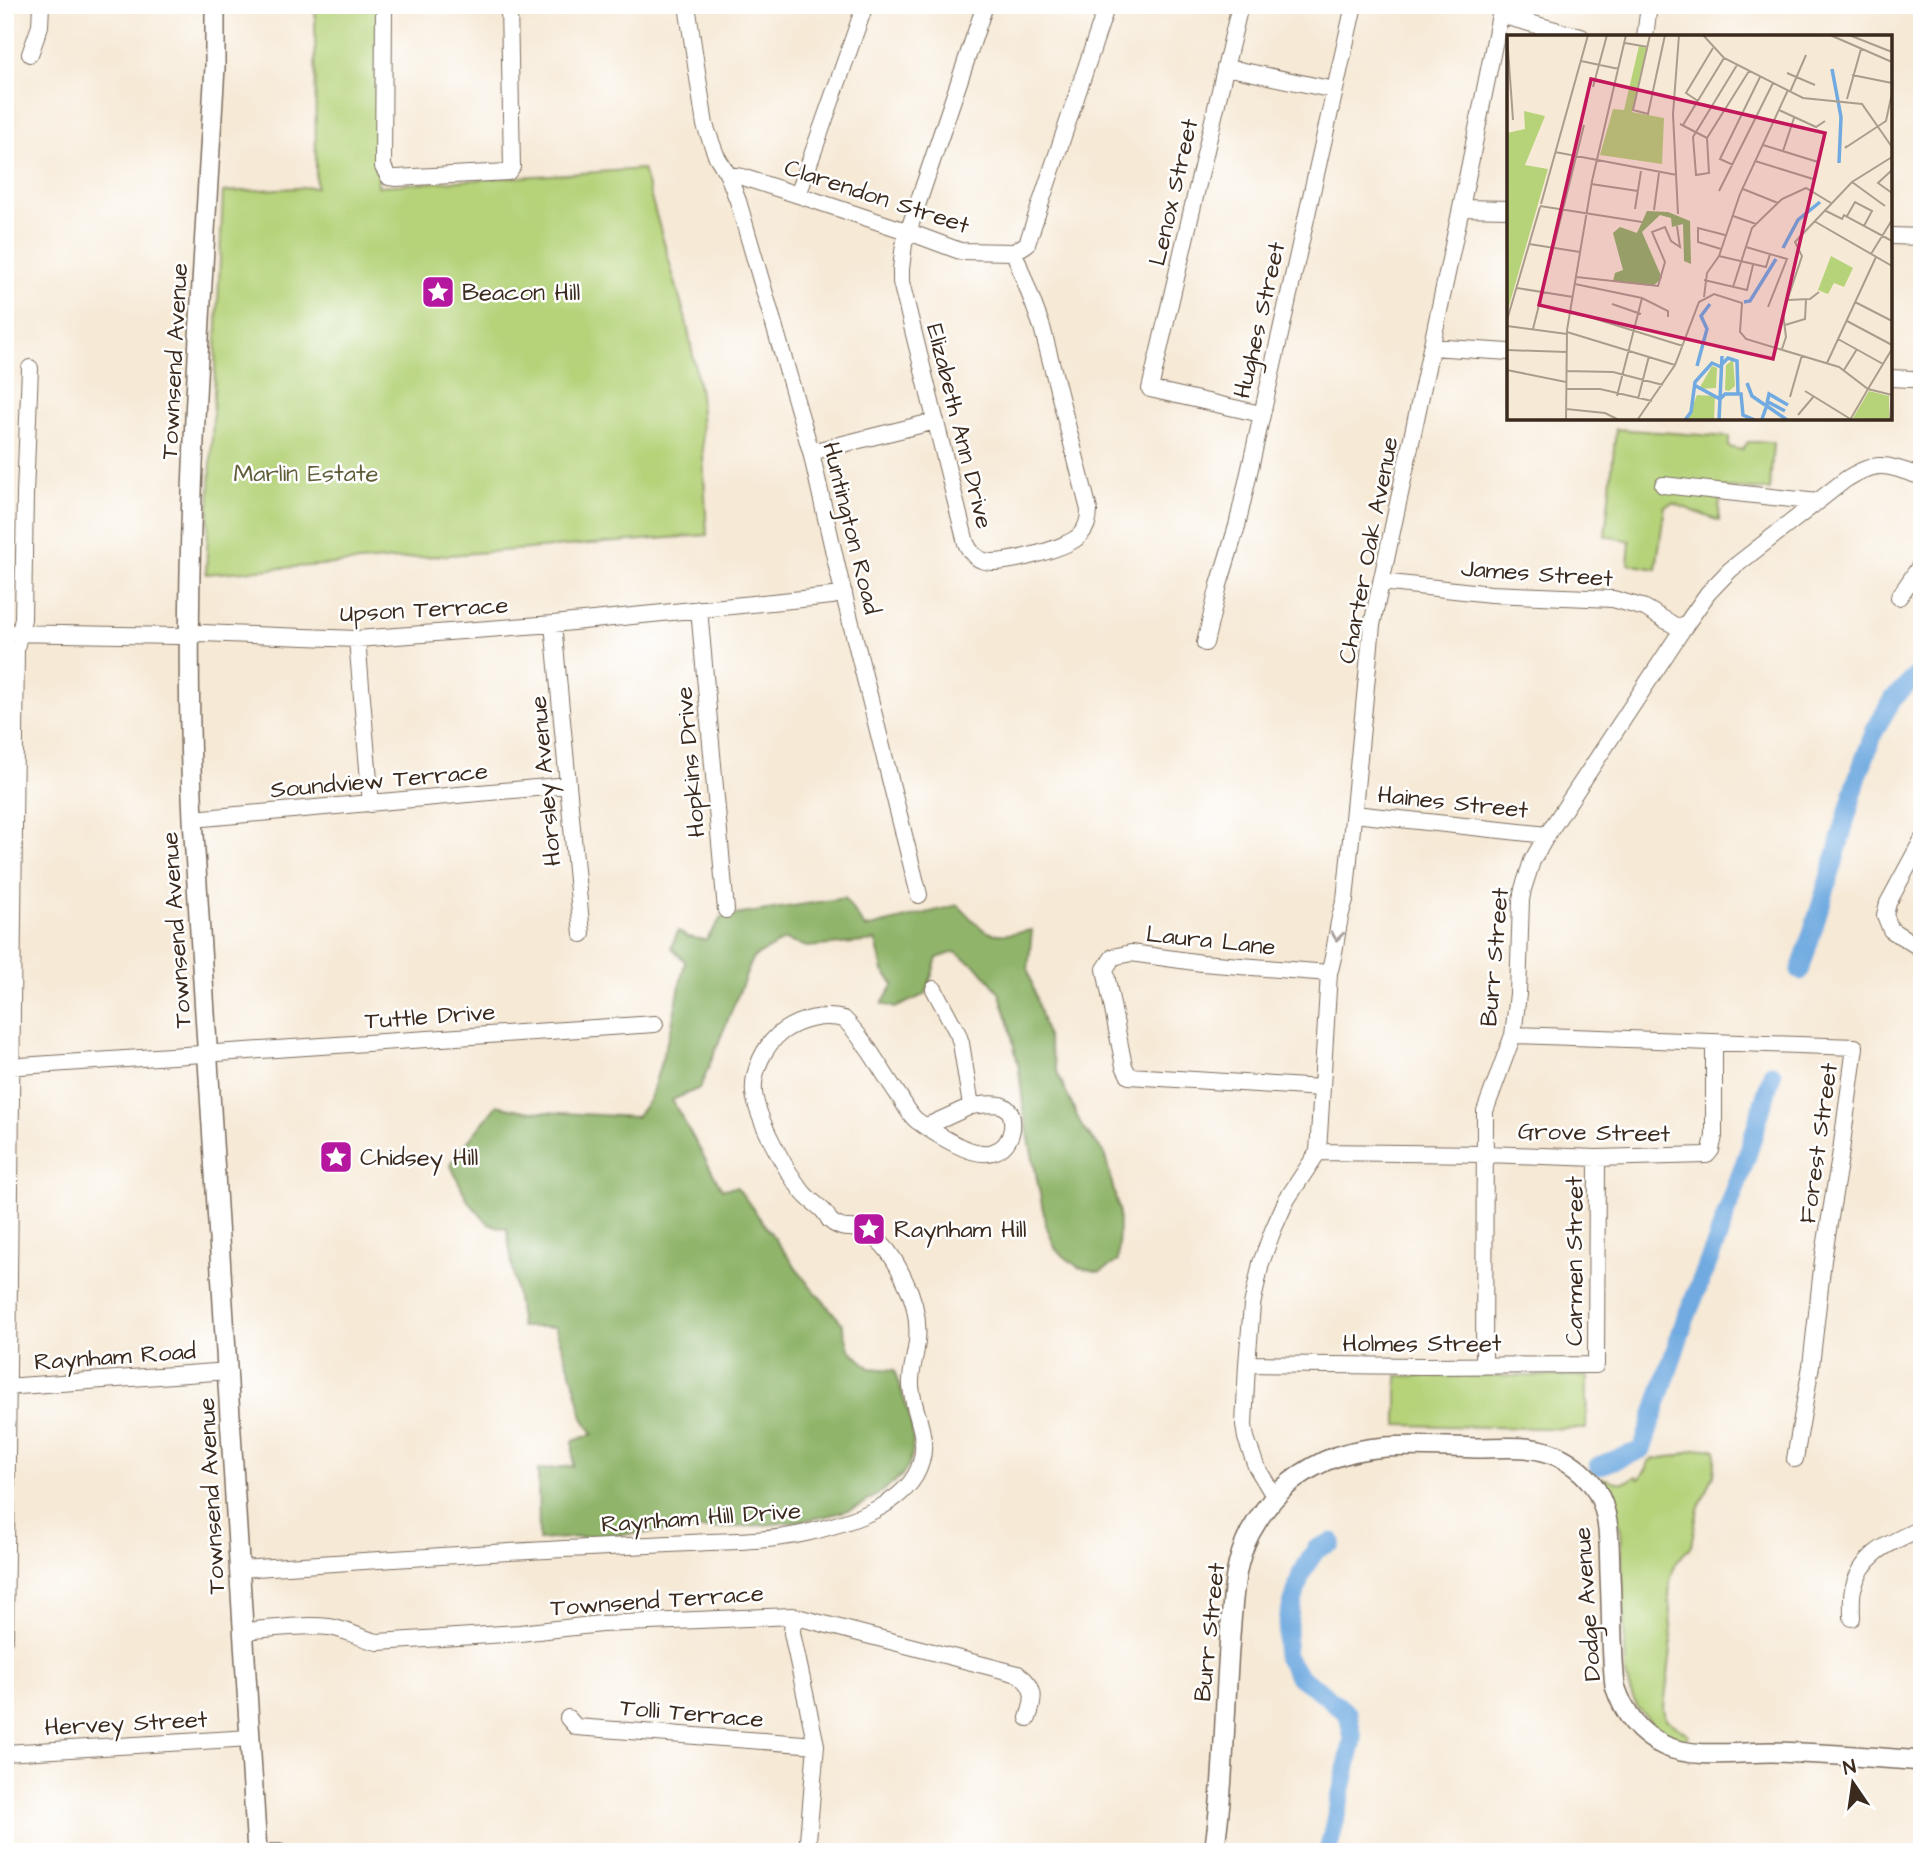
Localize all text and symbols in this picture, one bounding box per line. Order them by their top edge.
inset map [1507,35,1892,420]
street label: Lenox Street [1141,115,1207,269]
street label: Clarendon Street [780,151,974,243]
street label: Hughes Street [1225,238,1296,402]
street label: Townsend Avenue [153,262,197,460]
place icon: Beacon Hill [419,273,457,311]
place label: Beacon Hill [462,276,580,310]
street label: Elizabeth Ann Drive [917,320,1001,532]
street label: Charter Oak Avenue [1330,434,1408,667]
street label: Huntington Road [812,439,889,618]
park label: Marlin Estate [233,457,379,491]
street label: James Street [1460,552,1614,596]
street label: Upson Terrace [339,589,509,631]
street label: Hopkins Drive [667,685,715,839]
street label: Horsley Avenue [522,694,571,867]
street label: Soundview Terrace [269,755,489,807]
street label: Haines Street [1376,778,1530,828]
street label: Townsend Avenue [153,831,201,1029]
street label: Burr Street [1472,886,1518,1028]
street label: Laura Lane [1145,917,1277,965]
one-way arrow [1329,931,1344,942]
street label: Tuttle Drive [364,995,497,1039]
street label: Forest Street [1791,1060,1847,1226]
street label: Grove Street [1517,1115,1671,1151]
place icon: Chidsey Hill [317,1138,355,1176]
place label: Chidsey Hill [360,1141,478,1176]
street label: Carmen Street [1558,1176,1592,1346]
place icon: Raynham Hill [850,1210,888,1248]
place label: Raynham Hill [894,1213,1027,1248]
street label: Holmes Street [1342,1327,1502,1361]
street label: Raynham Road [33,1334,197,1381]
street label: Townsend Avenue [190,1397,234,1595]
street label: Raynham Hill Drive [600,1494,802,1543]
street label: Dodge Avenue [1566,1526,1611,1682]
street label: Burr Street [1186,1561,1234,1703]
street label: Townsend Terrace [549,1577,765,1625]
street label: Tolli Terrace [619,1691,765,1737]
street label: Hervey Street [44,1703,209,1746]
north arrow [1818,1748,1888,1818]
text: N [1841,1753,1858,1782]

